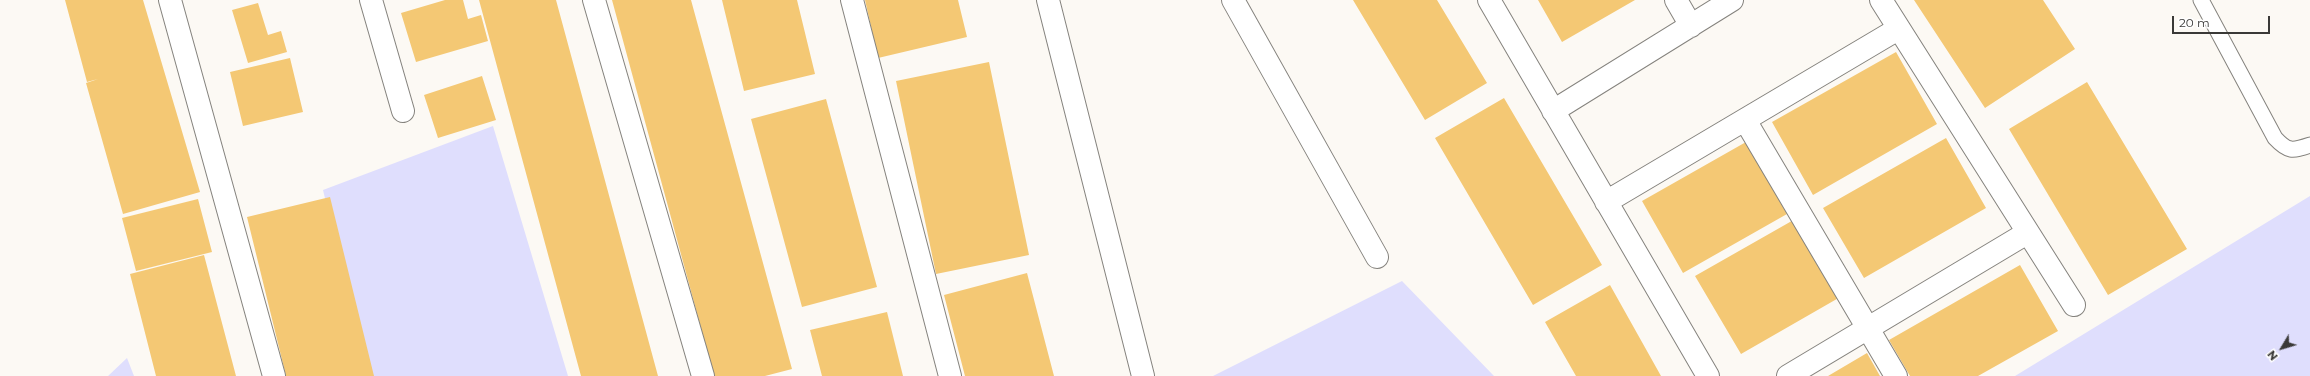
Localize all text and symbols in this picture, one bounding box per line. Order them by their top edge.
scale bar [2174,8,2272,34]
text: 20 m [2179,15,2210,30]
north arrow [2262,328,2302,368]
text: N [2264,348,2281,363]

